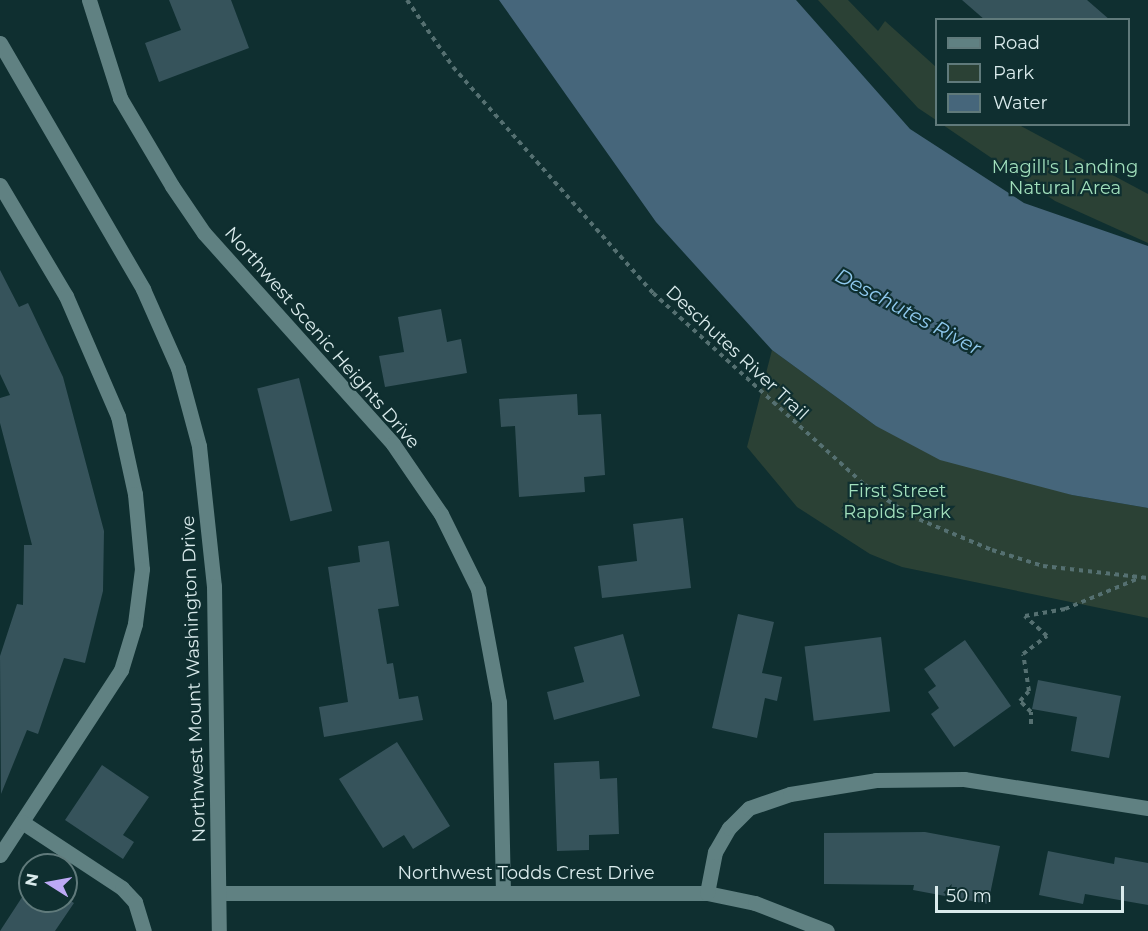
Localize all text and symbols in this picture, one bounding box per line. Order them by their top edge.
legend [935,18,1130,126]
text: Road [993,32,1040,54]
text: Park [993,62,1034,84]
text: Water [993,92,1048,114]
park label: Magill's Landing Natural Area [992,157,1138,200]
street label: Northwest Scenic Heights Drive [220,223,424,453]
water label: Deschutes River [831,263,985,361]
street label: Deschutes River Trail [661,281,813,425]
park label: First Street Rapids Park [843,481,951,524]
street label: Northwest Mount Washington Drive [178,515,210,843]
north arrow [18,853,78,913]
street label: Northwest Todds Crest Drive [397,862,655,884]
text: N [21,872,42,888]
scale bar [938,874,1127,912]
text: 50 m [946,885,992,907]

